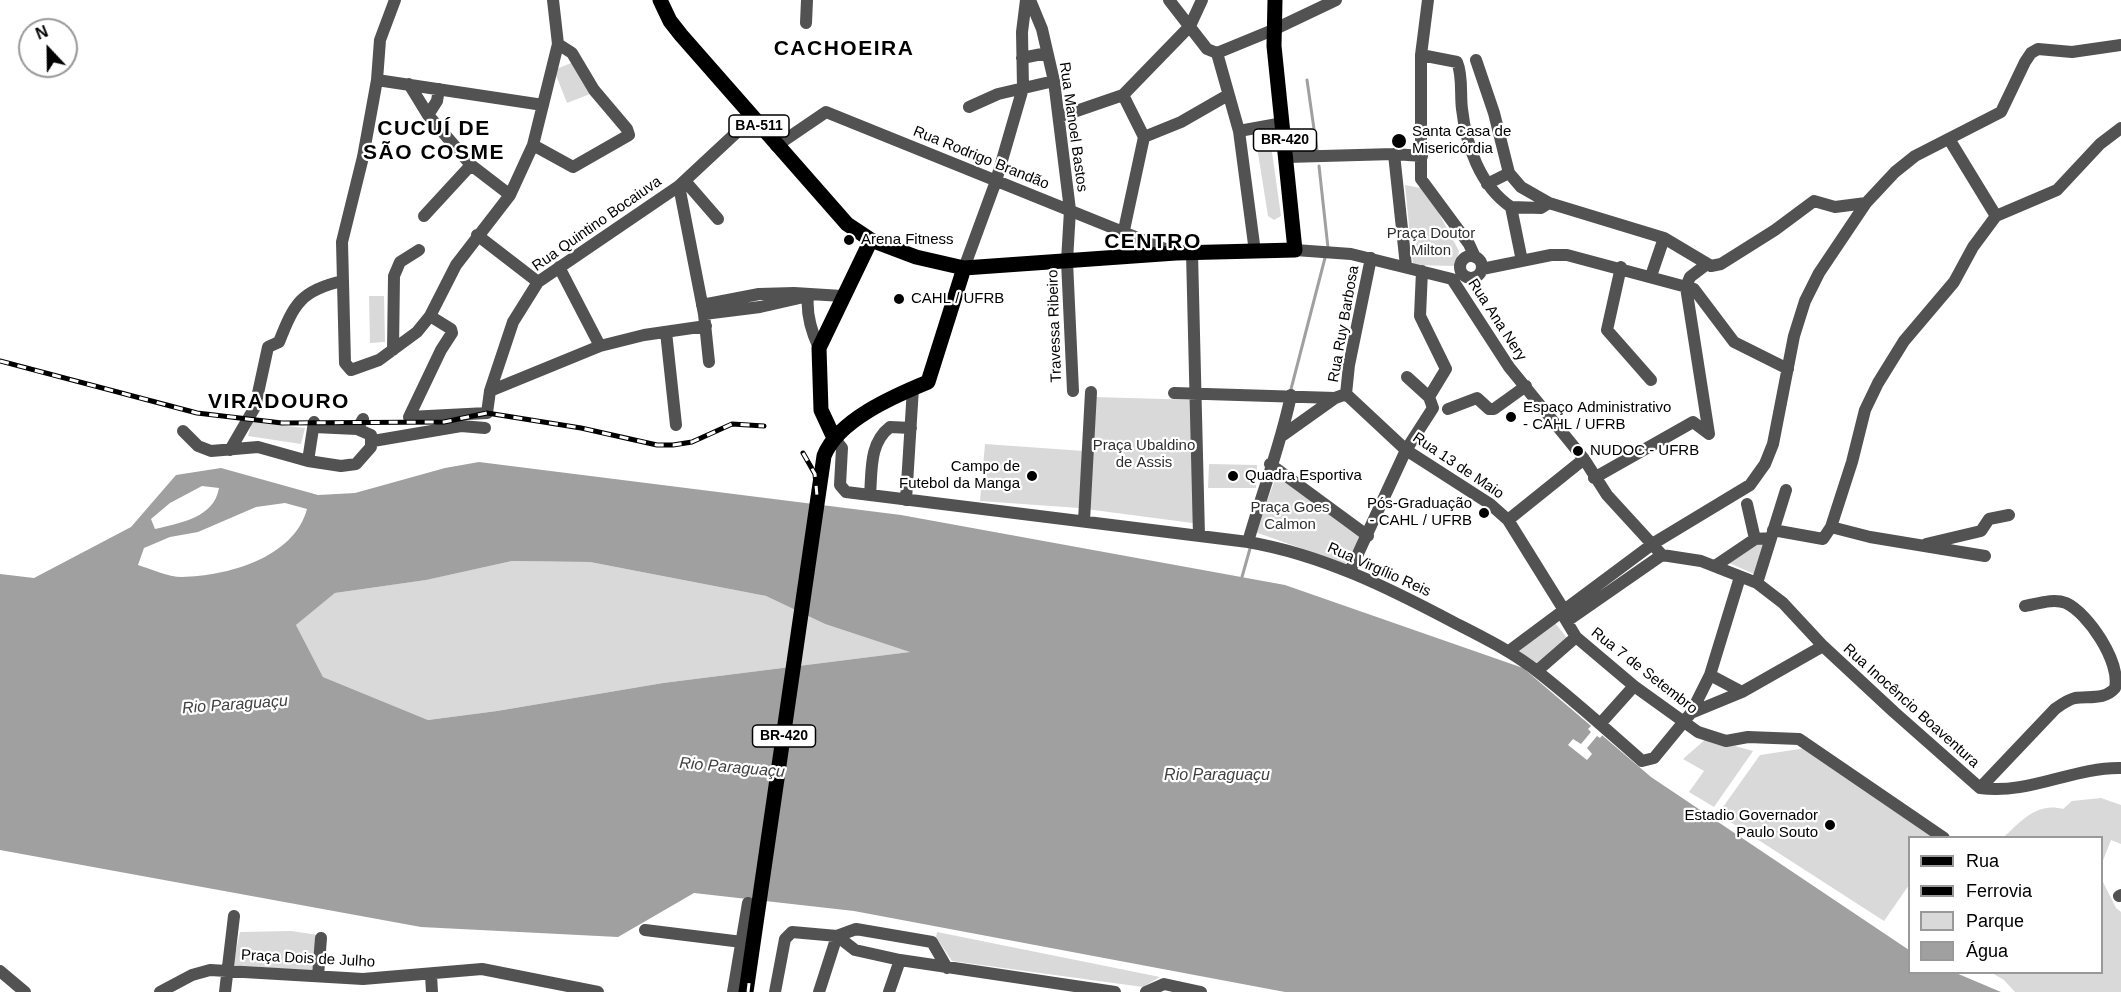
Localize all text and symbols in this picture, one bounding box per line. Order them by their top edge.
north arrow [18,18,78,78]
text: N [33,23,50,43]
district label: CACHOEIRA [774,36,914,62]
street label: Rua Manoel Bastos [1055,61,1091,193]
road number: BA-511 [729,115,789,137]
district label: CUCUÍ DE SÃO COSME [363,116,505,166]
street label: Rua Rodrigo Brandão [910,122,1052,194]
place label: Santa Casa de Misericórdia [1412,123,1511,158]
road number: BR-420 [1254,129,1316,151]
marker: Santa Casa de Misericórdia [1390,132,1408,150]
street label: Rua Quintino Bocaiuva [529,173,665,275]
park label: Praça Doutor Milton [1387,225,1475,260]
district label: CENTRO [1104,229,1202,255]
place label: Arena Fitness [861,231,954,249]
marker: Arena Fitness [842,233,856,247]
street label: Rua Ruy Barbosa [1325,264,1363,384]
street label: Travessa Ribeiro [1044,269,1066,383]
street label: Rua Ana Nery [1464,276,1530,364]
place label: CAHL / UFRB [911,290,1004,308]
marker: CAHL / UFRB [892,292,906,306]
district label: VIRADOURO [208,389,350,415]
place label: Espaço Administrativo - CAHL / UFRB [1523,399,1671,434]
marker: Espaço Administrativo - CAHL / UFRB [1504,410,1518,424]
street label: Rua 13 de Maio [1409,429,1507,503]
park label: Praça Ubaldino de Assis [1093,437,1195,472]
place label: NUDOC - UFRB [1590,442,1699,460]
marker: NUDOC - UFRB [1571,444,1585,458]
place label: Campo de Futebol da Manga [899,458,1020,493]
place label: Quadra Esportiva [1245,467,1362,485]
marker: Campo de Futebol da Manga [1025,469,1039,483]
marker: Quadra Esportiva [1226,469,1240,483]
place label: Pós-Graduação - CAHL / UFRB [1367,495,1472,530]
park label: Praça Goes Calmon [1250,499,1330,534]
marker: Pós-Graduação - CAHL / UFRB [1477,506,1491,520]
street label: Rua Virgílio Reis [1324,539,1434,601]
street label: Rua 7 de Setembro [1587,624,1701,718]
street label: Rua Inocêncio Boaventura [1839,640,1983,772]
water label: Rio Paraguaçu [182,692,288,718]
road number: BR-420 [752,725,816,747]
water label: Rio Paraguaçu [678,754,786,782]
water label: Rio Paraguaçu [1164,766,1270,786]
place label: Estadio Governador Paulo Souto [1685,807,1818,842]
marker: Estadio Governador Paulo Souto [1823,818,1837,832]
legend [1908,836,2103,974]
text: Rua [1966,851,1999,871]
text: Ferrovia [1966,881,2032,901]
text: Parque [1966,911,2024,931]
text: Água [1966,941,2008,961]
street label: Praça Dois de Julho [241,946,375,972]

